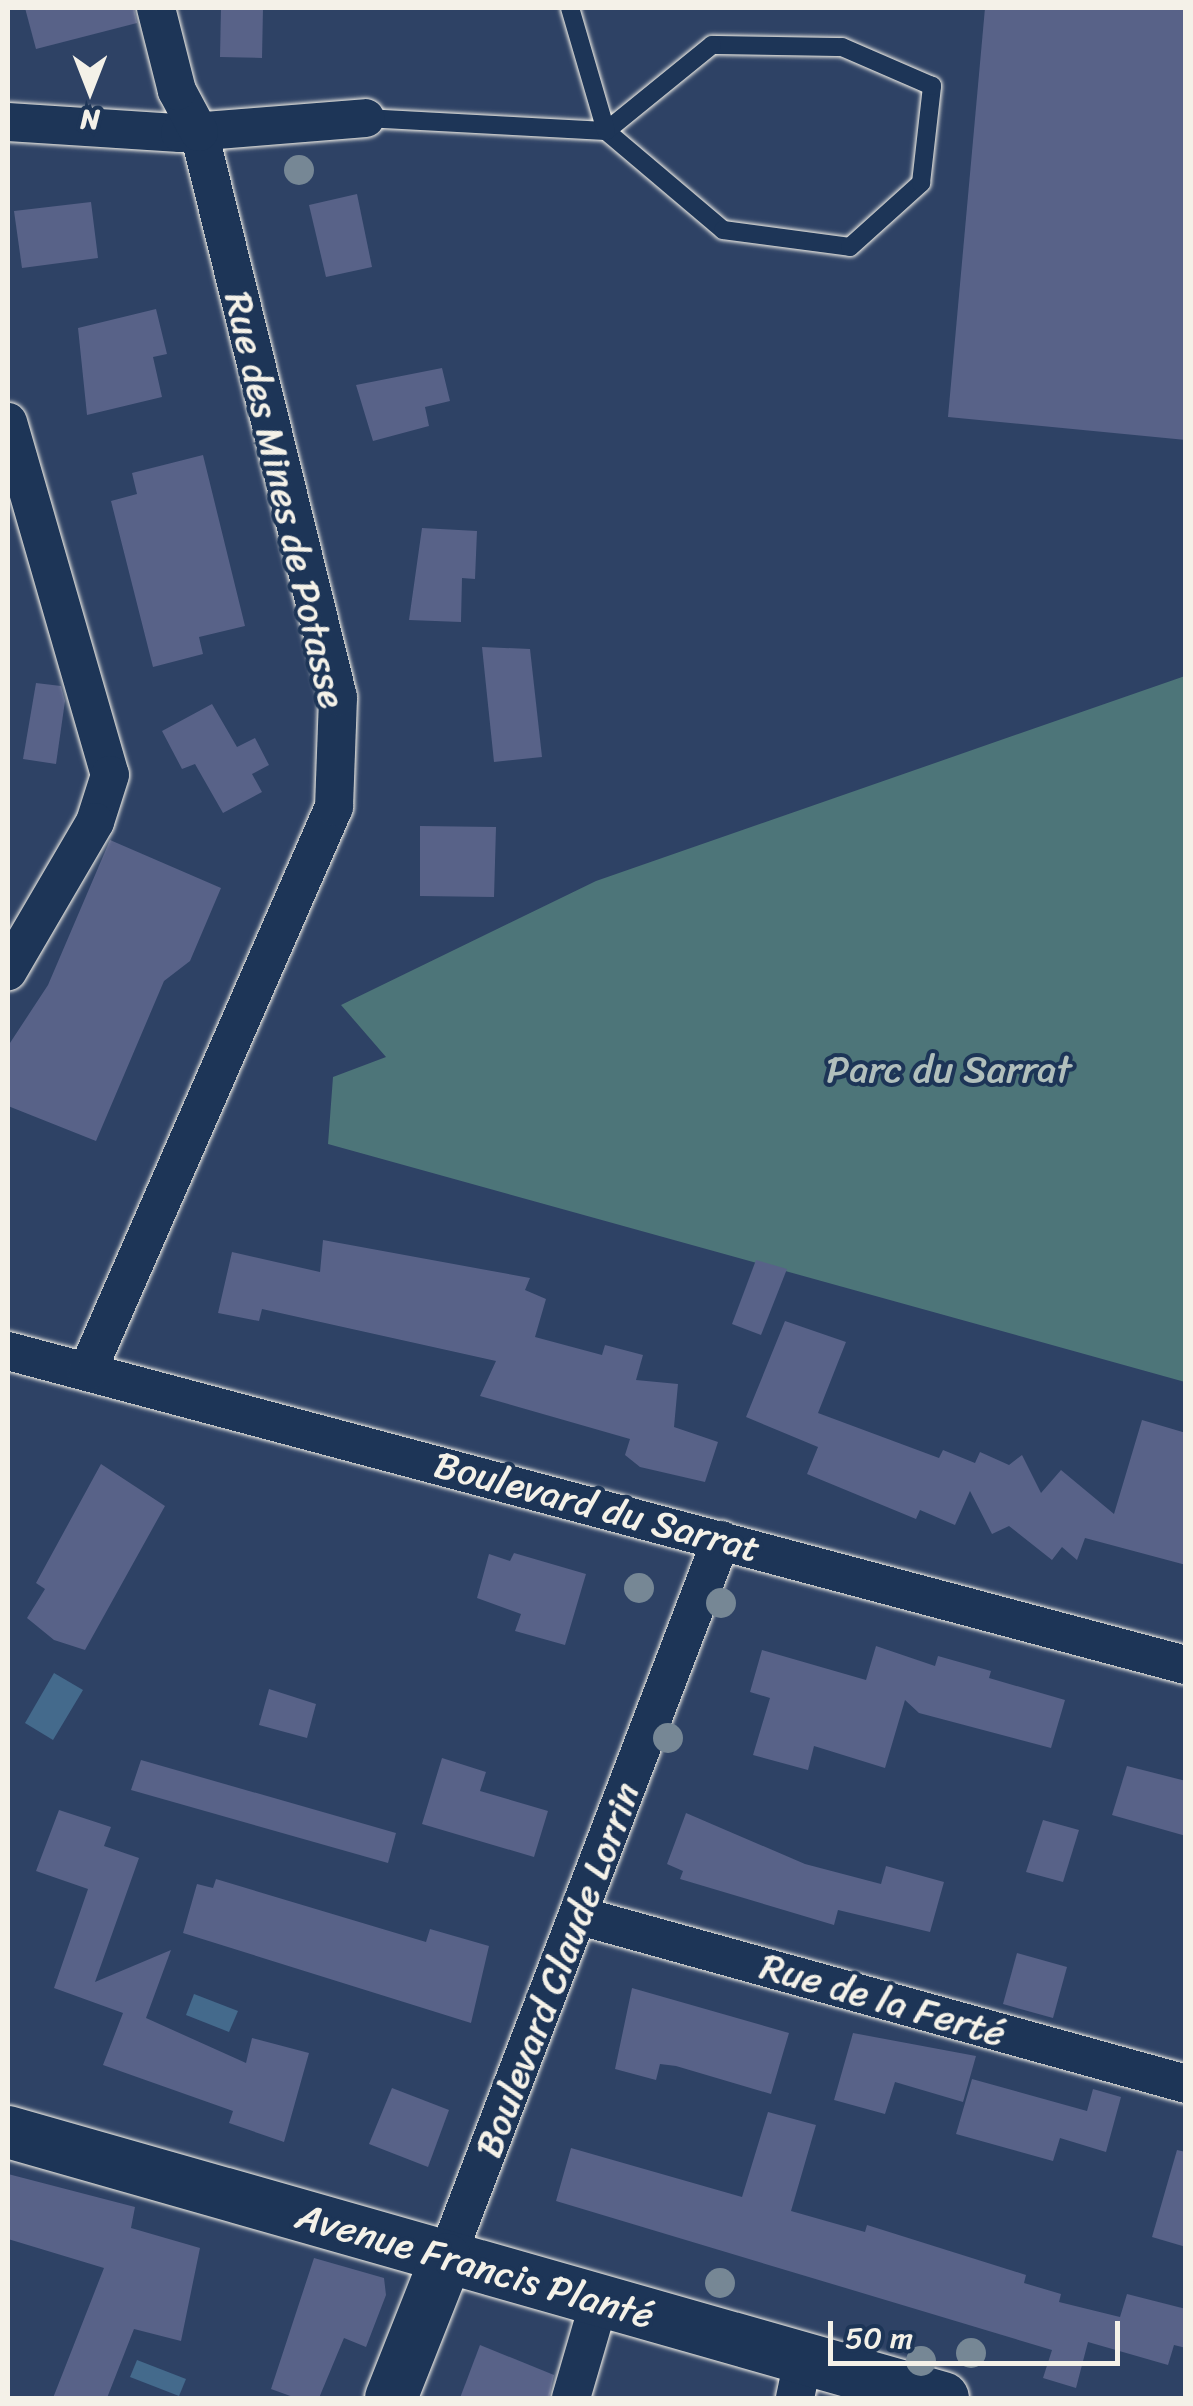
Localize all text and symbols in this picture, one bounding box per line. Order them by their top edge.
north arrow [40,40,140,140]
text: N [80,96,100,145]
street label: Rue des Mines de Potasse [215,287,355,713]
park label: Parc du Sarrat [826,1047,1072,1093]
street label: Boulevard du Sarrat [430,1442,764,1572]
street label: Boulevard Claude Lorrin [466,1777,650,2163]
street label: Rue de la Ferté [755,1943,1011,2057]
street label: Avenue Francis Planté [290,2193,660,2339]
scale bar [833,2301,1126,2363]
text: 50 m [845,2311,913,2365]

